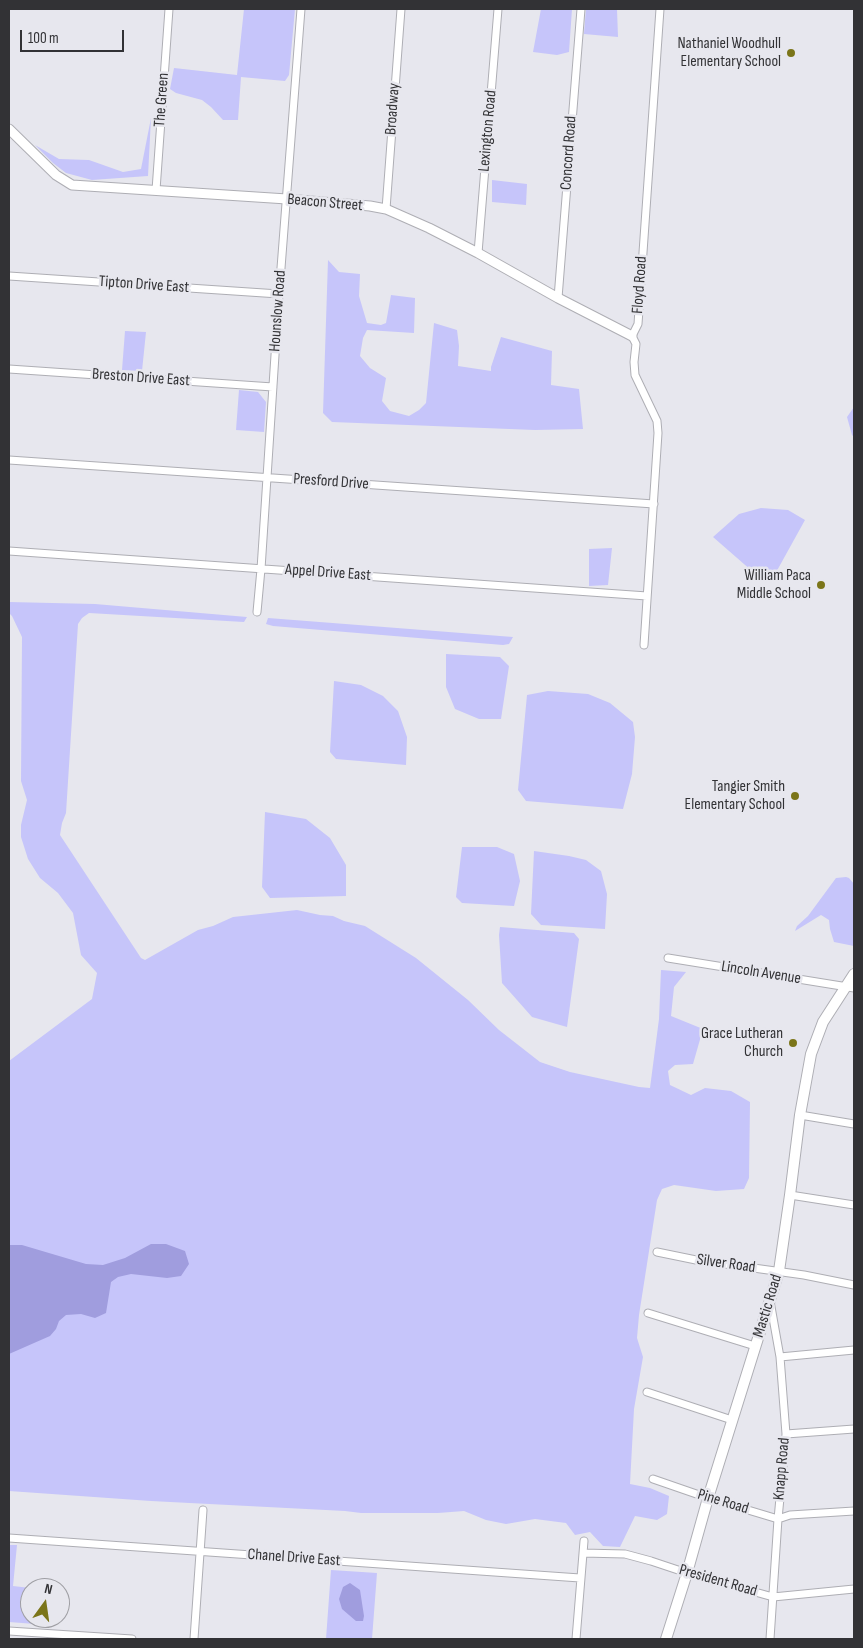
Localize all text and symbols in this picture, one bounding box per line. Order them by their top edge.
scale bar [22,20,126,52]
text: 100 m [28,29,59,48]
place label: Nathaniel Woodhull Elementary School [677,34,781,72]
marker: Nathaniel Woodhull Elementary School [785,47,797,59]
street label: The Green [151,72,173,128]
street label: Broadway [382,82,404,136]
street label: Lexington Road [475,90,501,172]
street label: Concord Road [557,115,581,191]
street label: Beacon Street [286,190,364,216]
street label: Floyd Road [628,256,652,314]
street label: Hounslow Road [266,270,290,352]
street label: Tipton Drive East [98,272,190,298]
street label: Breston Drive East [91,365,191,391]
street label: Presford Drive [293,470,369,494]
street label: Appel Drive East [284,560,372,586]
place label: William Paca Middle School [737,566,811,604]
marker: William Paca Middle School [815,579,827,591]
place label: Tangier Smith Elementary School [685,777,785,815]
marker: Tangier Smith Elementary School [789,790,801,802]
street label: Lincoln Avenue [720,957,802,989]
place label: Grace Lutheran Church [701,1024,783,1062]
marker: Grace Lutheran Church [787,1037,799,1049]
street label: Silver Road [695,1250,757,1278]
street label: Mastic Road [749,1272,787,1340]
street label: Knapp Road [770,1437,794,1501]
street label: Pine Road [695,1485,751,1519]
street label: Chanel Drive East [247,1545,341,1571]
street label: President Road [677,1561,759,1601]
north arrow [20,1578,70,1628]
text: N [43,1580,54,1598]

